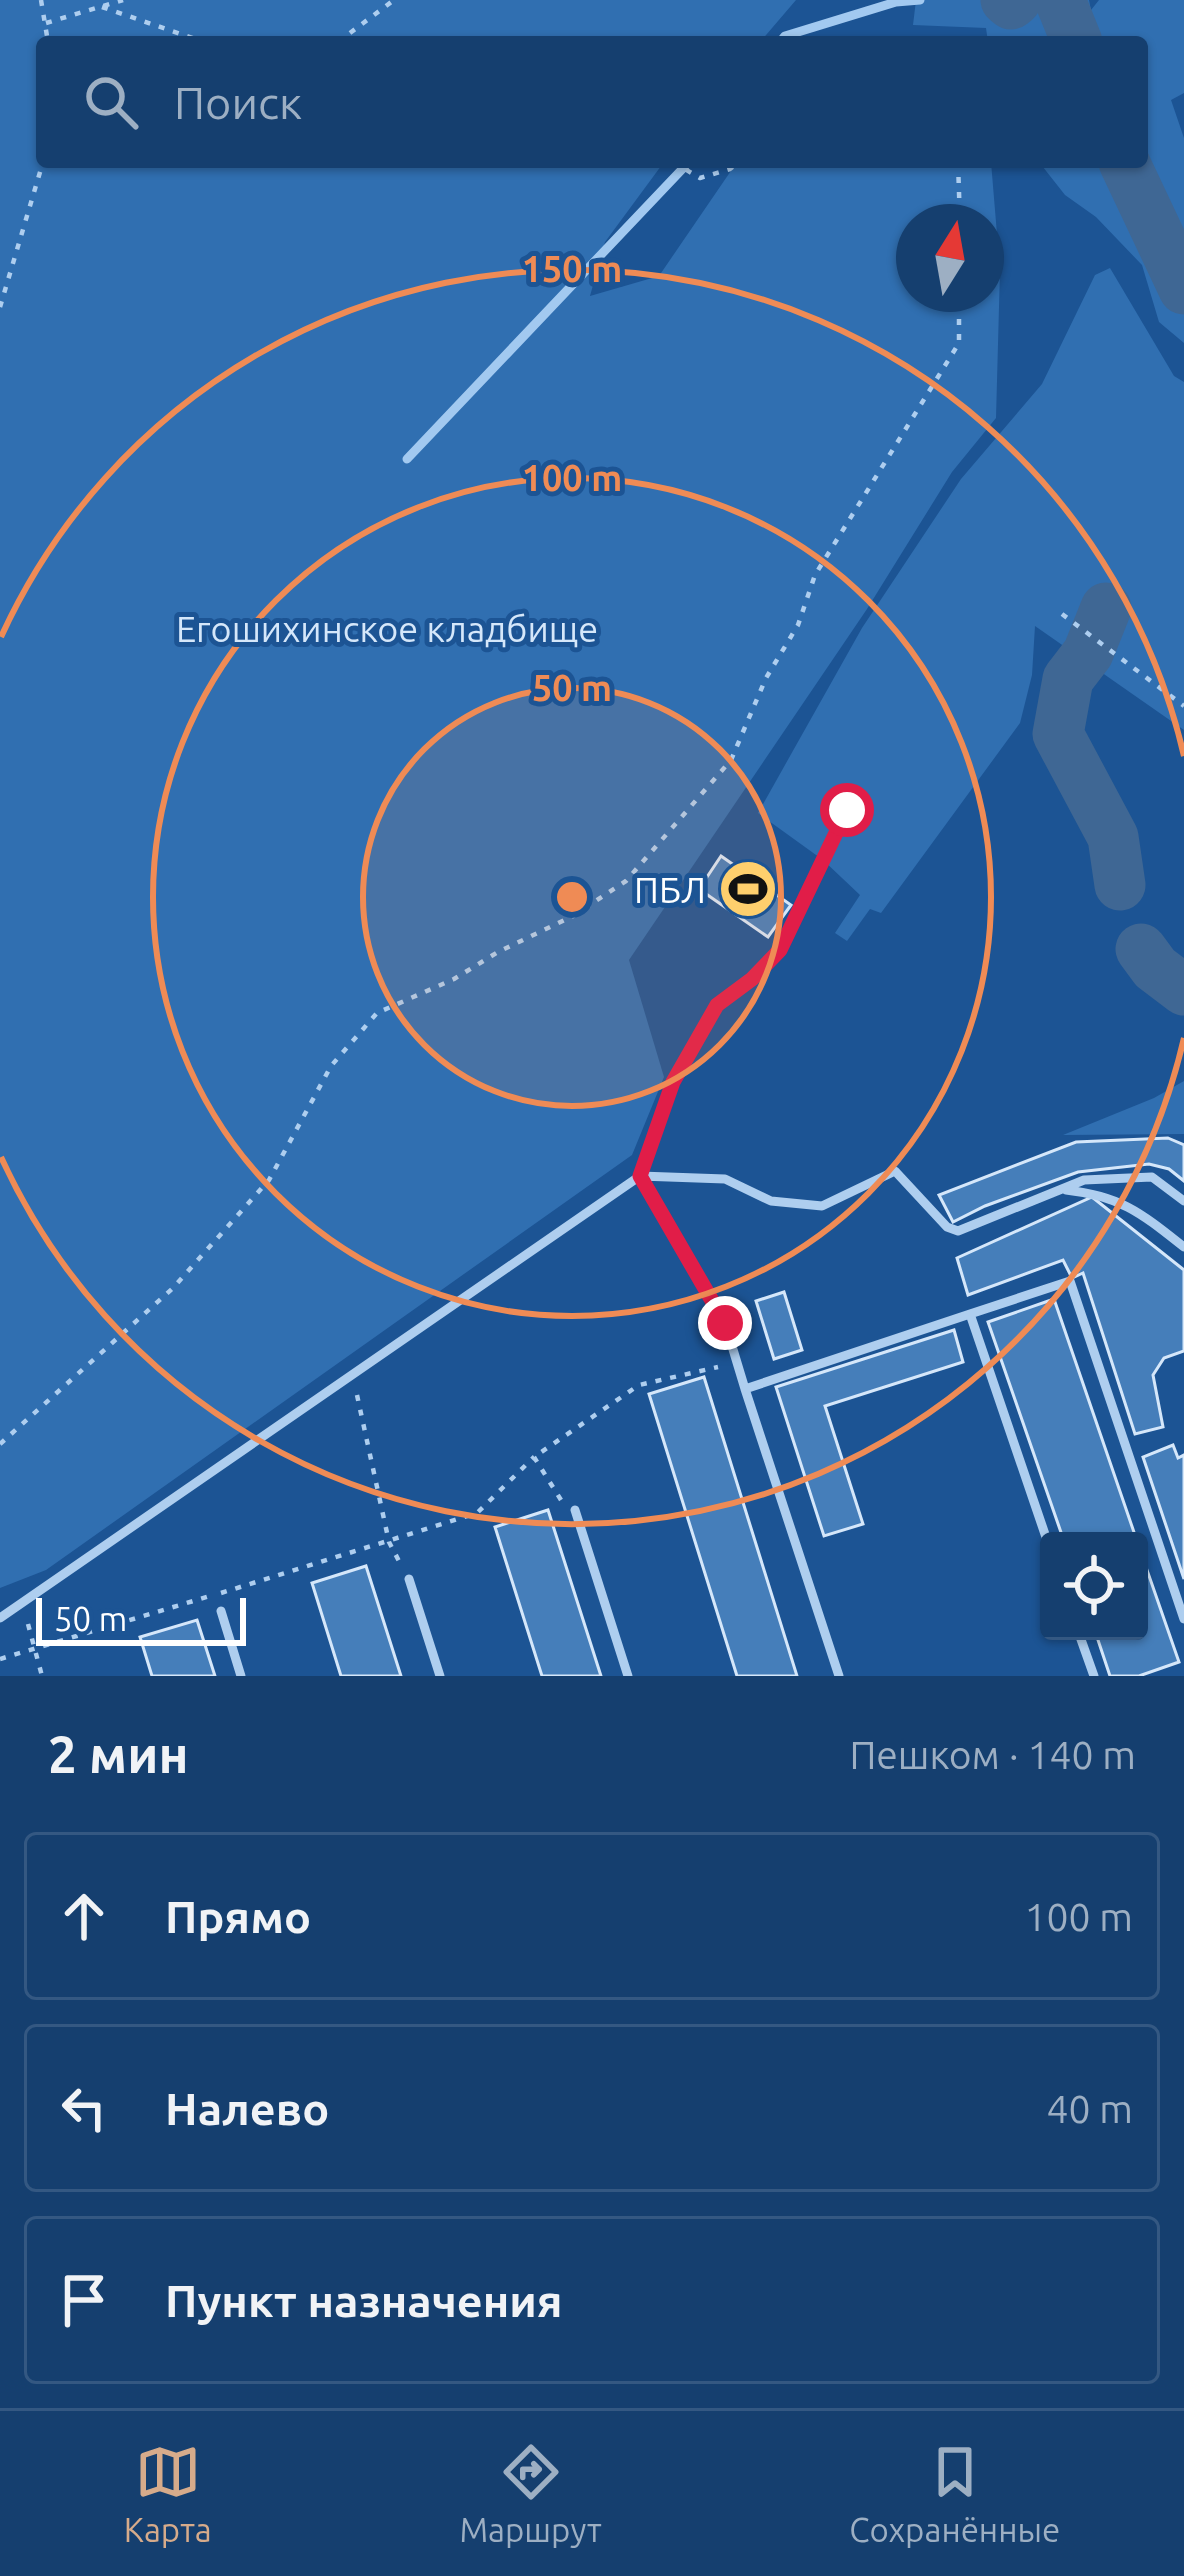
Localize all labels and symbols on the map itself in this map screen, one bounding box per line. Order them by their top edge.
north arrow [896,204,1004,312]
text: 150 m [522,248,622,289]
text: 100 m [522,457,622,498]
park label: Егошихинское кладбище [176,608,598,649]
text: 50 m [532,667,612,708]
route start [820,783,874,837]
sports icon: ПБЛ [717,858,779,920]
place label: ПБЛ [634,869,706,910]
centre of rings [551,876,593,918]
route end [698,1296,752,1350]
scale bar [36,1592,246,1645]

